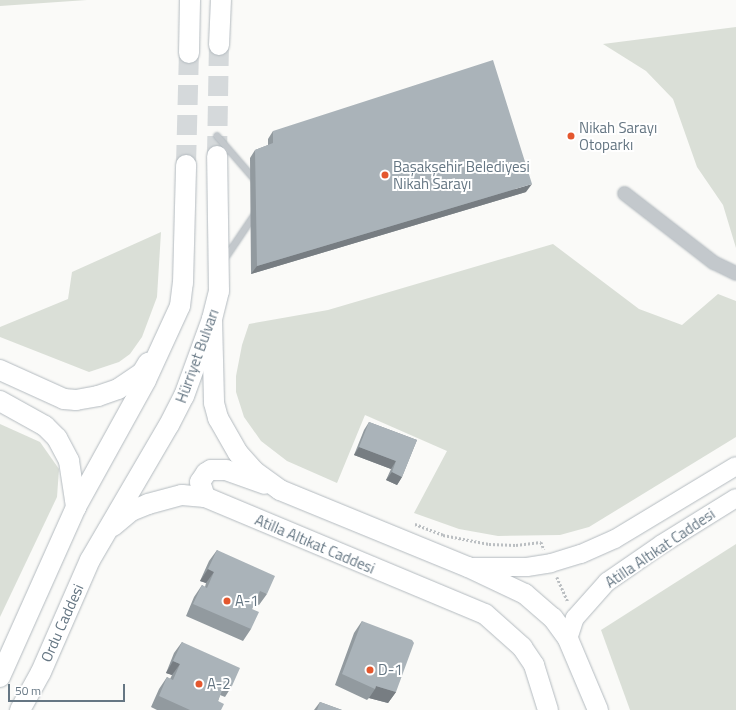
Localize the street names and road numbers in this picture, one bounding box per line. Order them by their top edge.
street label: Hürriyet Bulvarı [172,307,222,405]
street label: Atilla Altıkat Caddesi [602,505,718,591]
street label: Atilla Altıkat Caddesi [252,511,378,577]
street label: Ordu Caddesi [37,581,87,665]

